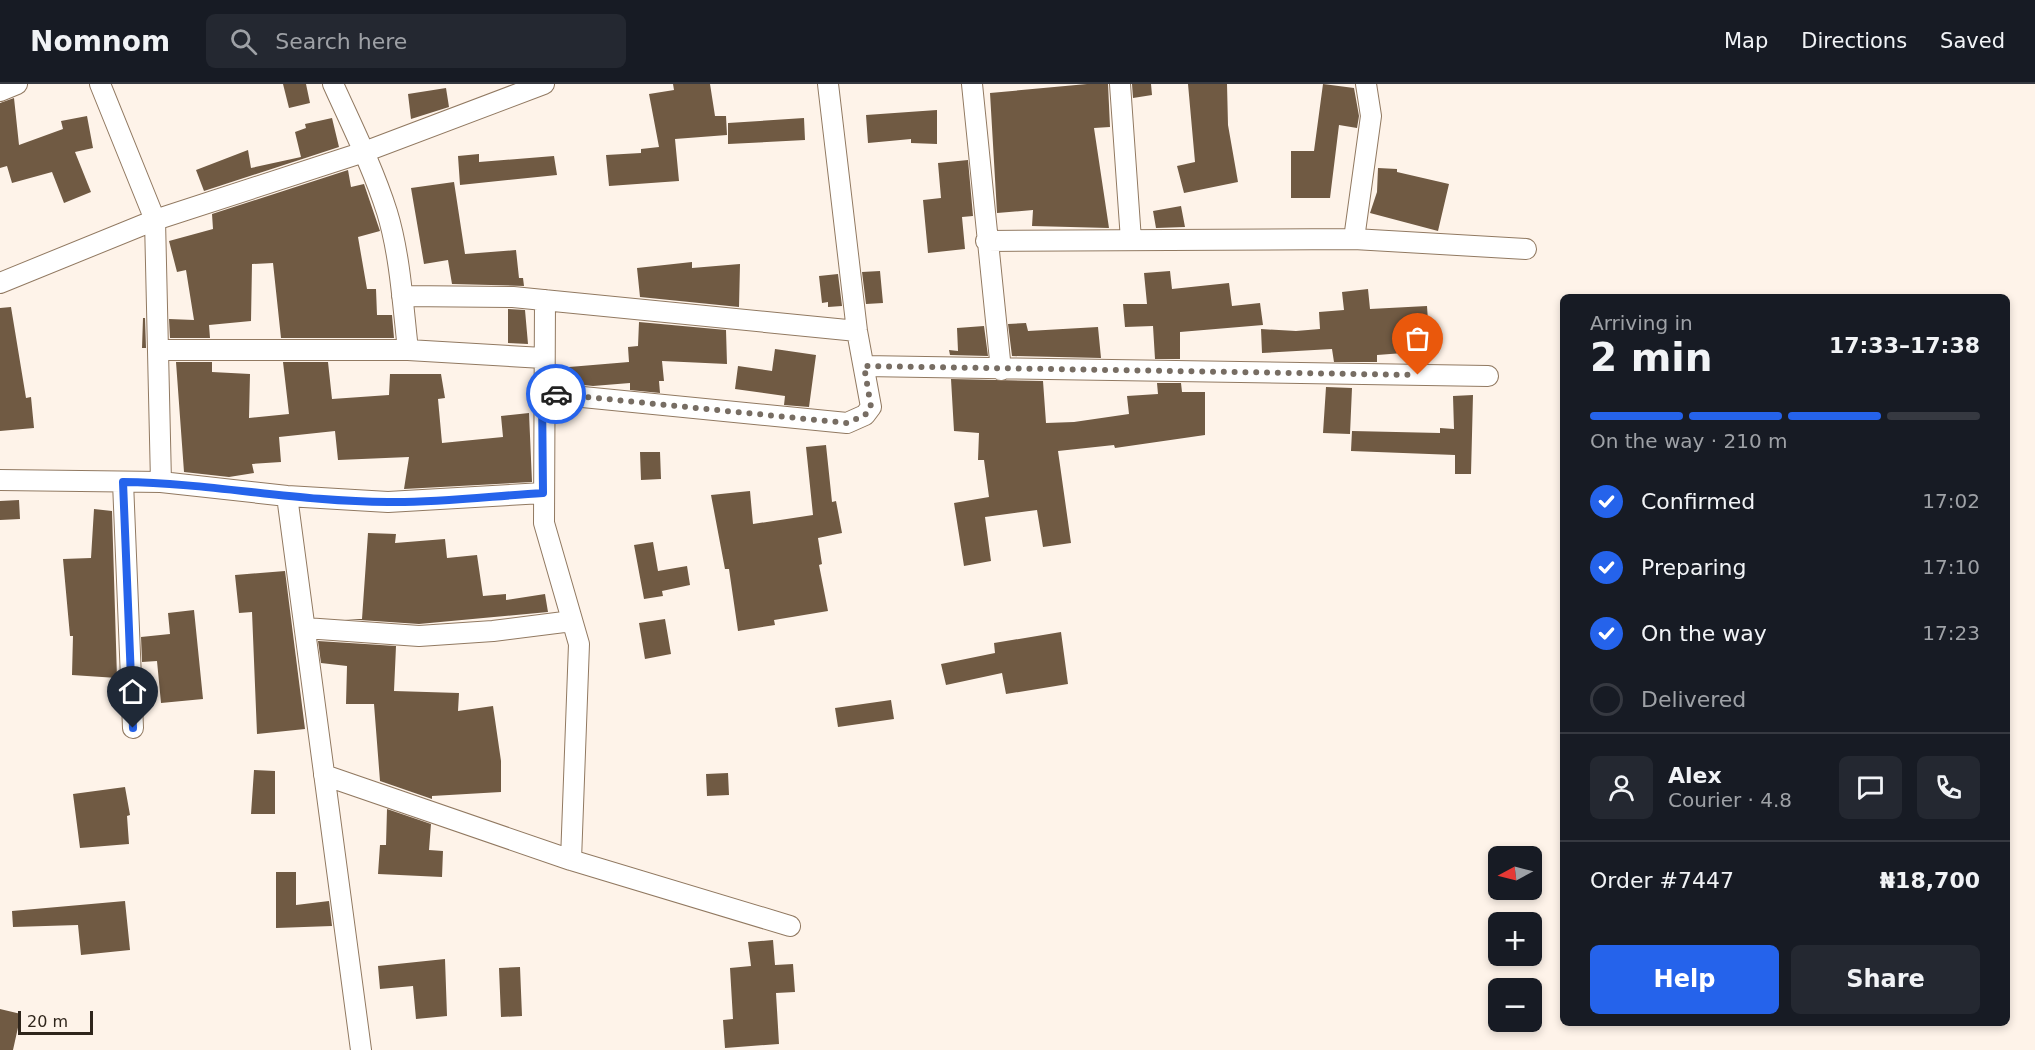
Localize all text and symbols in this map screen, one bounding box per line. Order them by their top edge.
search box [206,14,626,68]
text: Nomnom [30,25,170,58]
icon: search [227,25,260,58]
text: Search here [275,29,407,54]
text: Map [1724,29,1768,53]
text: Directions [1801,29,1907,53]
text: Saved [1940,29,2005,53]
text: Arriving in [1590,311,1693,335]
pin [1392,313,1443,375]
icon: bag [1401,322,1434,355]
text: 17:33–17:38 [1829,333,1980,358]
text: 2 min [1590,335,1712,380]
courier [526,364,586,424]
icon: car [540,378,573,411]
text: On the way · 210 m [1590,429,1788,453]
icon: check [1590,485,1623,518]
text: Confirmed [1641,489,1755,514]
text: 17:02 [1922,489,1980,513]
icon: check [1590,551,1623,584]
text: Preparing [1641,555,1747,580]
text: 17:10 [1922,555,1980,579]
icon: check [1590,617,1623,650]
text: On the way [1641,621,1767,646]
text: 17:23 [1922,621,1980,645]
pin [107,666,158,728]
icon: home [116,675,149,708]
text: Delivered [1641,687,1746,712]
button: person [1590,756,1653,819]
button: chat [1839,756,1902,819]
button: phone [1917,756,1980,819]
text: Alex [1668,763,1722,788]
text: Courier · 4.8 [1668,788,1792,812]
north arrow [1488,846,1542,900]
map controls [1488,846,1542,1032]
text: Order #7447 [1590,868,1734,893]
text: ₦18,700 [1880,868,1980,893]
button: + [1488,912,1542,966]
button: Help [1590,945,1779,1014]
button: Share [1791,945,1980,1014]
button: − [1488,978,1542,1032]
scale bar [18,1008,93,1036]
text: 20 m [27,1012,68,1031]

